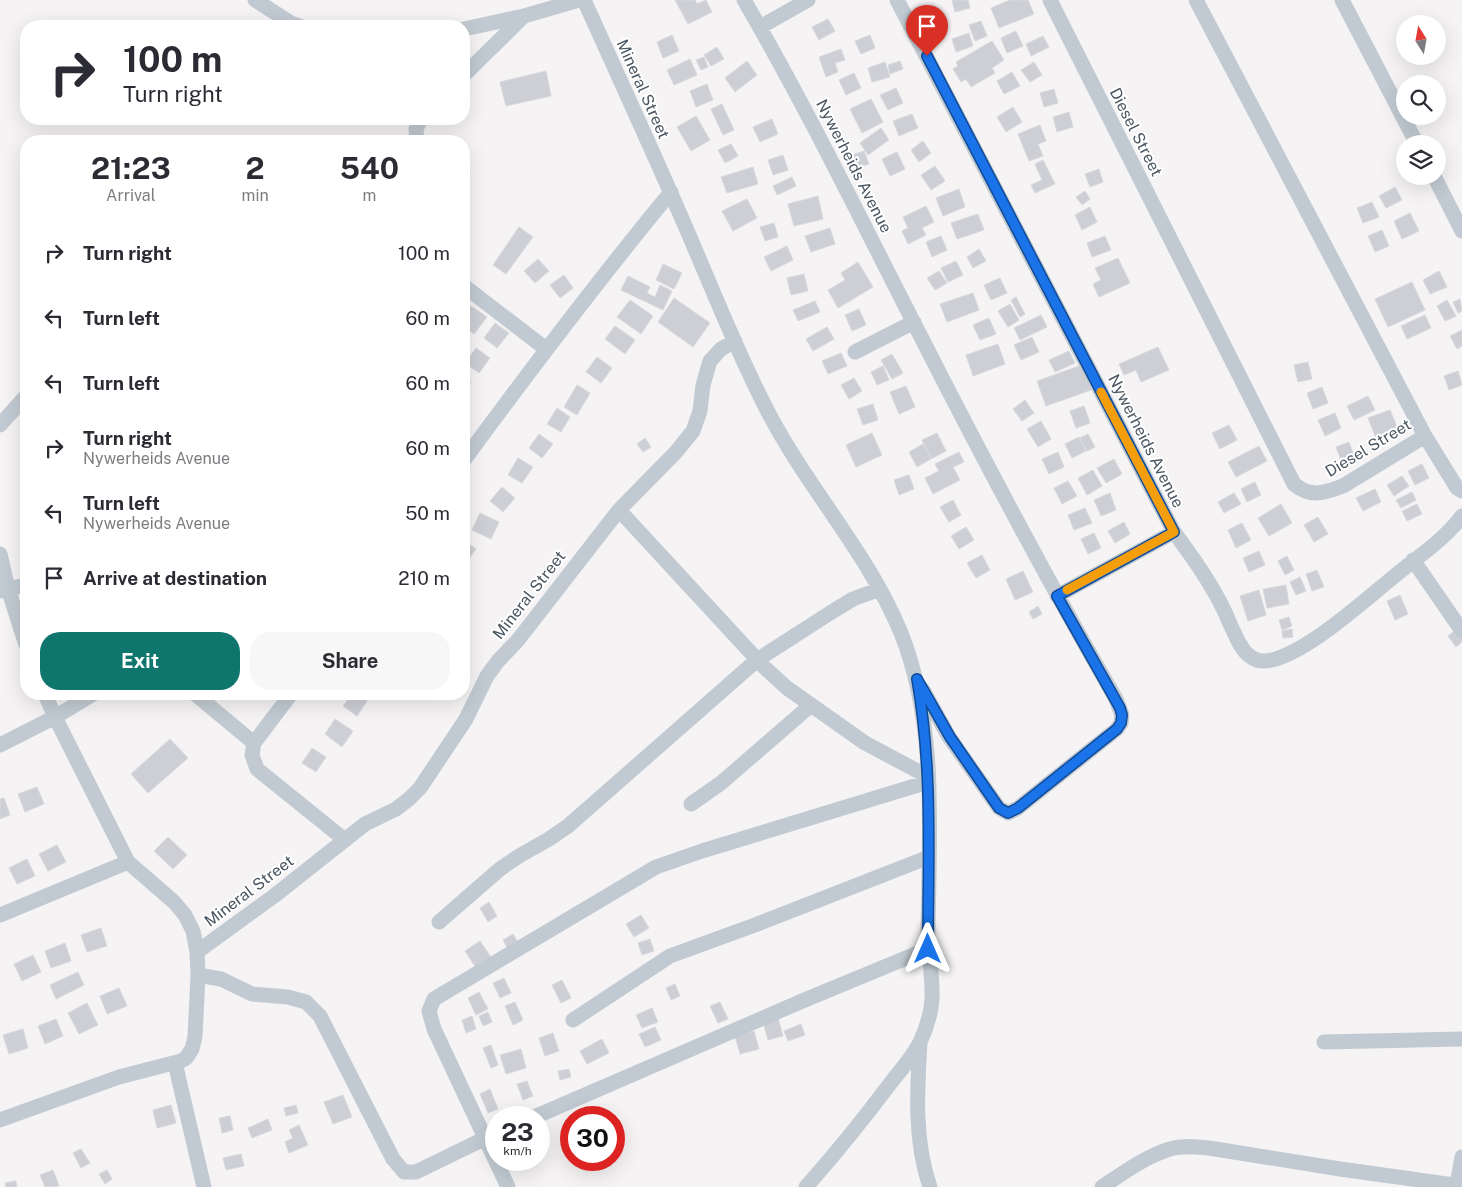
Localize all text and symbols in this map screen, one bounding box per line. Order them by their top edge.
pin [906,5,948,56]
icon: arrive [913,12,941,40]
north arrow [1396,15,1446,65]
map controls [1396,15,1446,185]
street label: Mineral Street [613,36,673,142]
text: 100 m [123,39,222,80]
icon: right [40,40,105,105]
button: search [1396,75,1446,125]
text: Turn right [123,81,223,107]
street label: Diesel Street [1106,85,1166,179]
street label: Nywerheids Avenue [812,96,896,236]
button: layers [1396,135,1446,185]
text: 21:23 [91,150,171,186]
text: 2 [246,150,265,186]
text: 540 [340,150,399,186]
text: Arrival [106,186,156,205]
text: min [242,186,269,205]
text: m [362,186,376,205]
icon: right [40,239,68,267]
text: Turn right [83,242,172,264]
text: 100 m [398,242,450,264]
icon: left [40,304,68,332]
text: Turn left [83,307,160,329]
text: 60 m [406,307,450,329]
icon: left [40,369,68,397]
street label: Nywerheids Avenue [1104,371,1188,511]
text: Turn left [83,372,160,394]
text: 60 m [406,372,450,394]
street label: Diesel Street [1322,415,1414,481]
text: Turn right [83,427,172,449]
icon: right [40,434,68,462]
text: 60 m [406,437,450,459]
text: Nywerheids Avenue [83,449,230,468]
text: Turn left [83,492,160,514]
icon: left [40,499,68,527]
text: 50 m [405,502,450,524]
text: Nywerheids Avenue [83,514,230,533]
street label: Mineral Street [489,547,569,643]
icon: arrive [40,564,68,592]
text: Arrive at destination [83,567,267,589]
text: 210 m [398,567,450,589]
button: Exit [40,632,240,690]
button: Share [250,632,450,690]
street label: Mineral Street [201,851,297,931]
position arrow [901,922,953,974]
speed limit sign: 30 [560,1106,625,1171]
text: 23 [501,1117,534,1147]
text: km/h [503,1144,532,1158]

